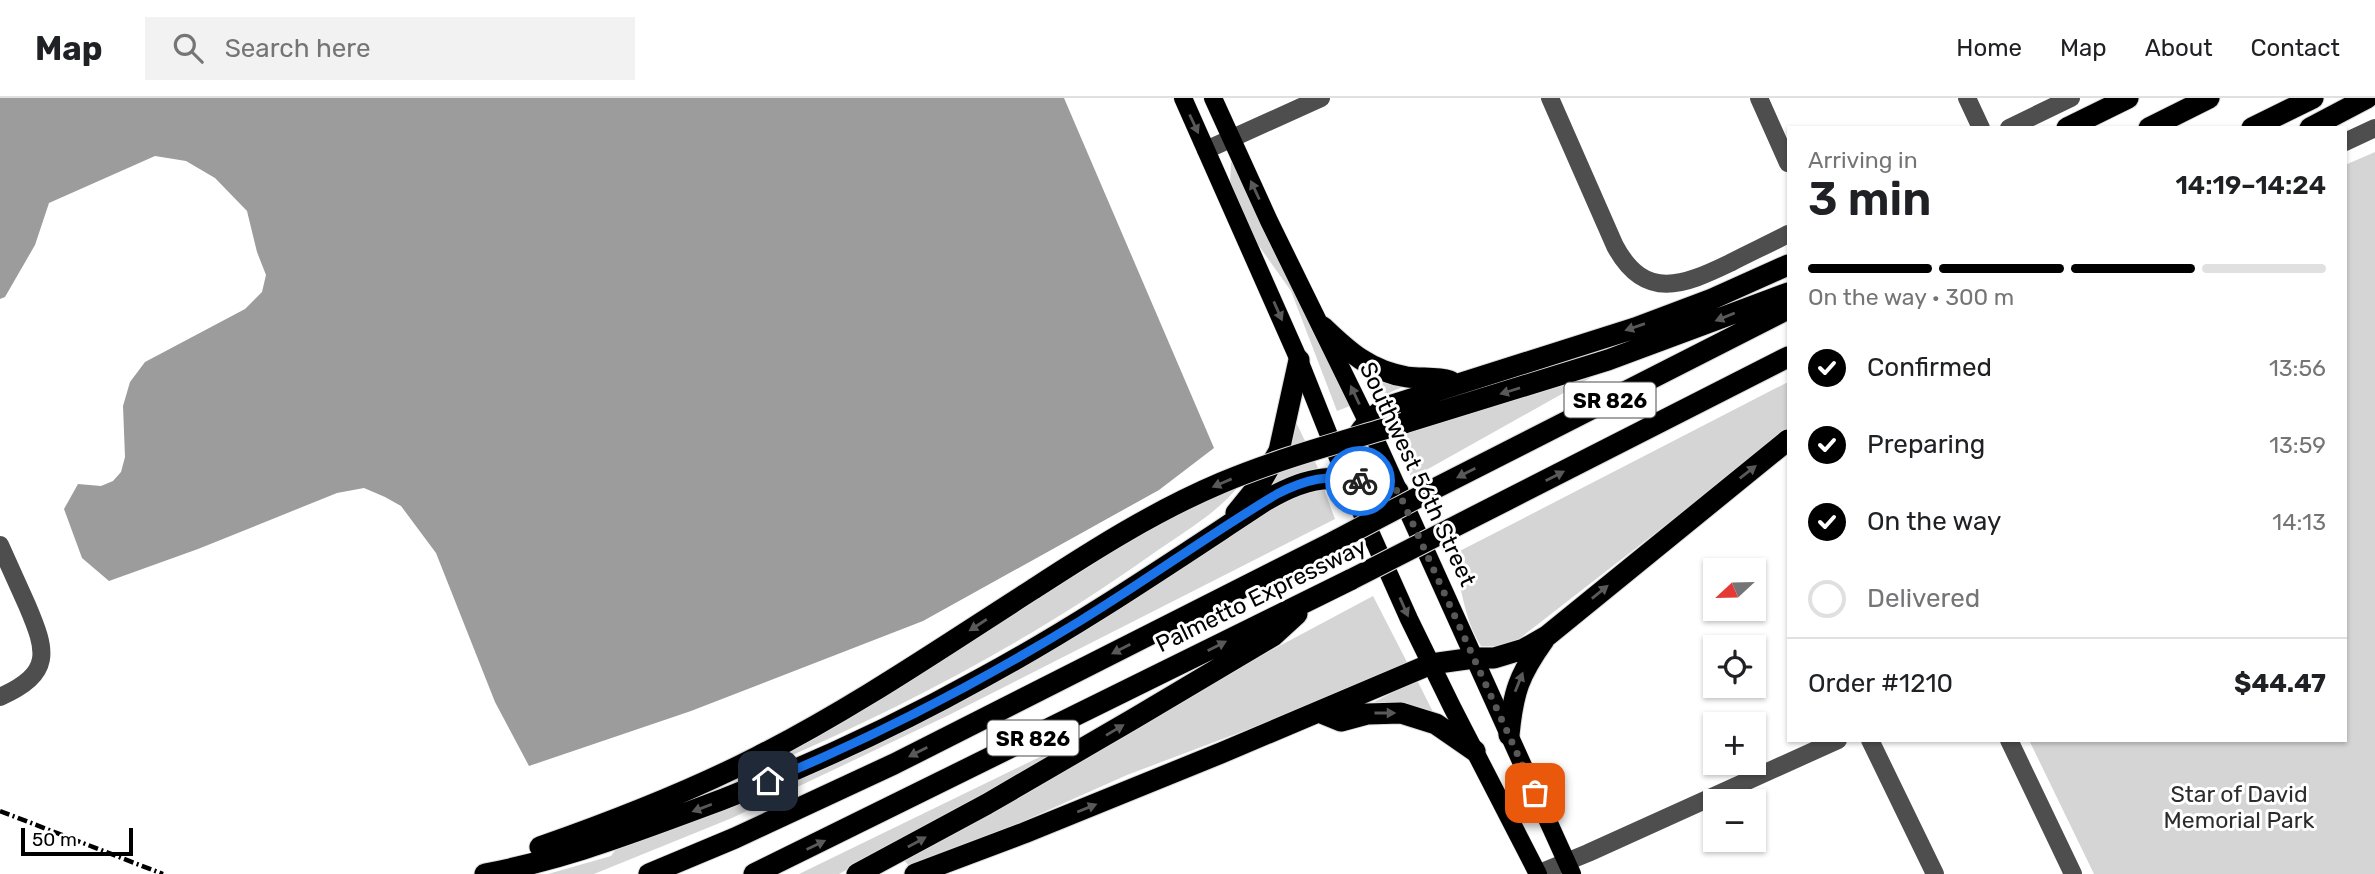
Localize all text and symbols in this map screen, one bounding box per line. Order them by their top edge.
search box [145,17,635,80]
text: Map [35,29,103,68]
icon: search [169,29,207,67]
text: Search here [225,33,370,64]
text: Home [1956,34,2022,62]
text: Map [2060,34,2107,62]
text: About [2145,34,2213,62]
text: Contact [2251,34,2340,62]
one-way arrow [1188,114,1200,134]
text: Arriving in [1808,146,1918,174]
text: 14:19–14:24 [2175,170,2326,201]
text: 3 min [1808,172,1931,227]
one-way arrow [1249,180,1261,200]
text: On the way · 300 m [1808,283,2014,311]
one-way arrow [1272,301,1284,321]
one-way arrow [1714,311,1735,322]
one-way arrow [1624,322,1645,333]
icon: check [1808,349,1846,387]
text: Confirmed [1867,352,1992,383]
text: 13:56 [2269,354,2326,382]
street label: Southwest 56th Street [1354,357,1482,591]
road number: SR 826 [1564,382,1656,418]
one-way arrow [1349,385,1360,405]
one-way arrow [1499,386,1520,397]
icon: check [1808,426,1846,464]
text: Preparing [1867,429,1985,460]
text: 13:59 [2269,431,2326,459]
courier [1325,446,1395,516]
icon: bike [1341,462,1379,500]
one-way arrow [1739,465,1757,479]
one-way arrow [1456,468,1476,479]
one-way arrow [1545,470,1564,482]
one-way arrow [1212,478,1233,489]
icon: check [1808,503,1846,541]
text: On the way [1867,506,2001,537]
text: 14:13 [2272,508,2326,536]
street label: Palmetto Expressway [1151,532,1371,658]
north arrow [1703,558,1766,621]
map controls [1703,558,1766,852]
text: Delivered [1867,583,1980,614]
one-way arrow [1591,585,1609,600]
one-way arrow [1398,597,1410,617]
one-way arrow [968,618,988,631]
button: locate [1703,635,1766,698]
one-way arrow [1207,640,1227,651]
one-way arrow [1111,644,1131,655]
text: Order #1210 [1808,668,1953,699]
text: $44.47 [2234,668,2326,699]
one-way arrow [1514,671,1525,692]
one-way arrow [1374,707,1396,719]
button: + [1703,712,1766,775]
road number: SR 826 [988,720,1078,756]
one-way arrow [1106,724,1125,736]
one-way arrow [908,746,928,757]
pin [738,751,798,811]
icon: home [749,762,787,800]
pin [1505,763,1565,823]
icon: bag [1516,774,1554,812]
park label: Star of David Memorial Park [2164,780,2315,834]
button: − [1703,789,1766,852]
one-way arrow [691,802,712,813]
one-way arrow [1077,802,1098,813]
scale bar [21,825,133,857]
text: 50 m [32,828,77,851]
one-way arrow [907,836,927,848]
one-way arrow [806,839,826,850]

